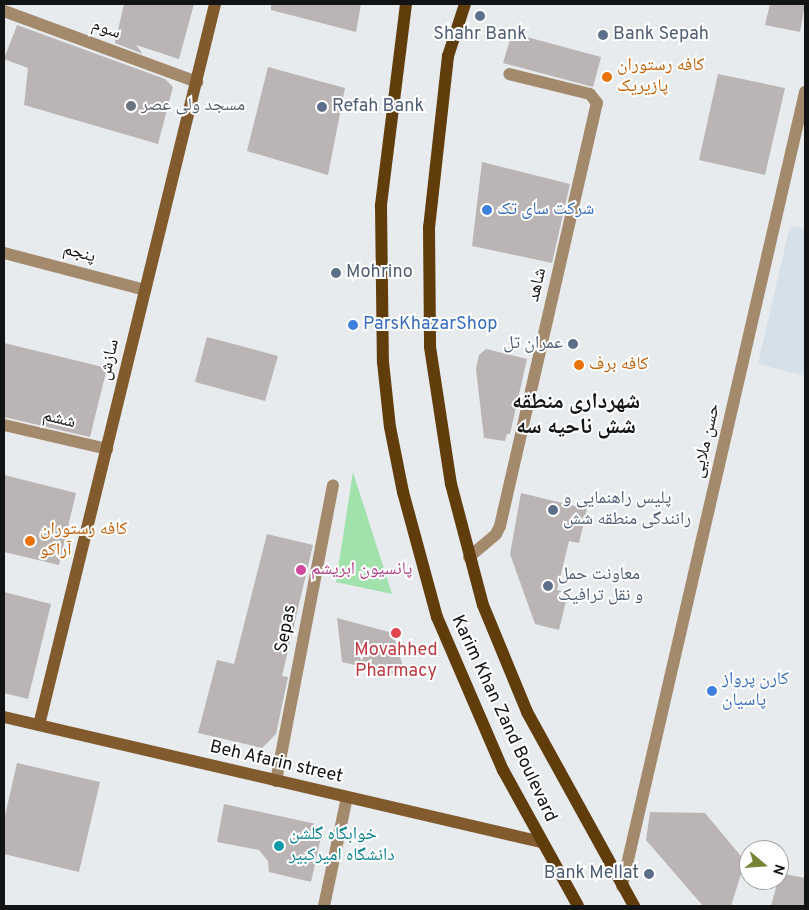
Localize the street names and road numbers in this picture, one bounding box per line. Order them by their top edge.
street label: سوم [89,15,123,45]
street label: پنجم [60,239,98,269]
street label: شاهد [524,266,552,304]
street label: سازش [95,337,125,383]
street label: حسن ملایی [688,402,726,480]
street label: ششم [40,406,78,434]
street label: Sepas [272,603,302,655]
street label: Karim Khan Zand Boulevard [445,612,561,826]
street label: Beh Afarin street [207,737,345,789]

